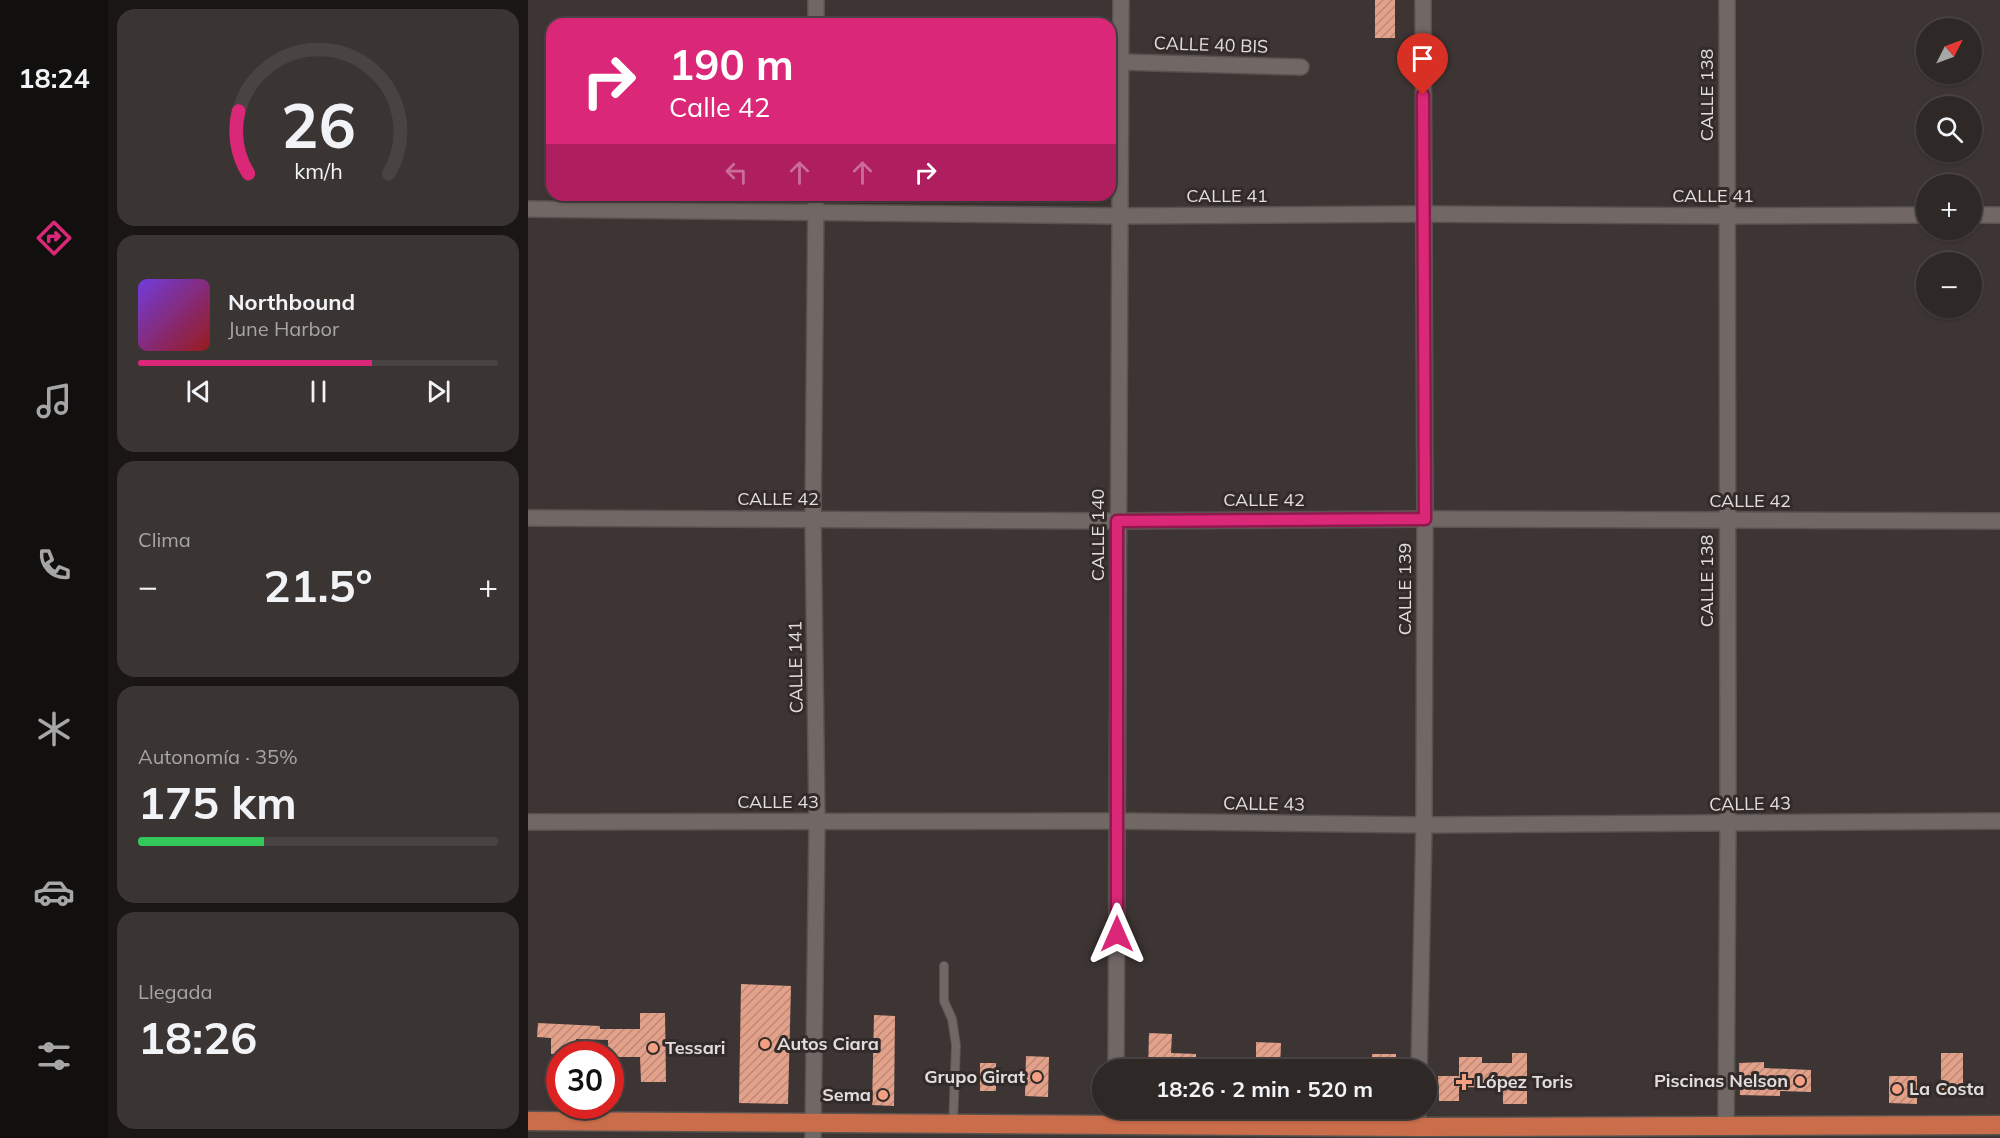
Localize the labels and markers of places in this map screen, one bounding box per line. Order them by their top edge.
pin [1397,33,1448,95]
place label: Autos Ciara [777,1032,879,1055]
place label: Tessari [665,1036,726,1059]
marker: Autos Ciara [758,1037,772,1051]
marker: Tessari [646,1041,660,1055]
place label: Grupo Girat [924,1065,1025,1088]
place label: Piscinas Nelson [1654,1069,1788,1092]
marker: Grupo Girat [1030,1070,1044,1084]
place label: López Toris [1476,1070,1573,1093]
marker: Piscinas Nelson [1793,1074,1807,1088]
marker: López Toris [1457,1075,1471,1089]
place label: La Costa [1909,1077,1984,1100]
marker: La Costa [1890,1082,1904,1096]
place label: Sema [822,1083,871,1106]
marker: Sema [876,1088,890,1102]

